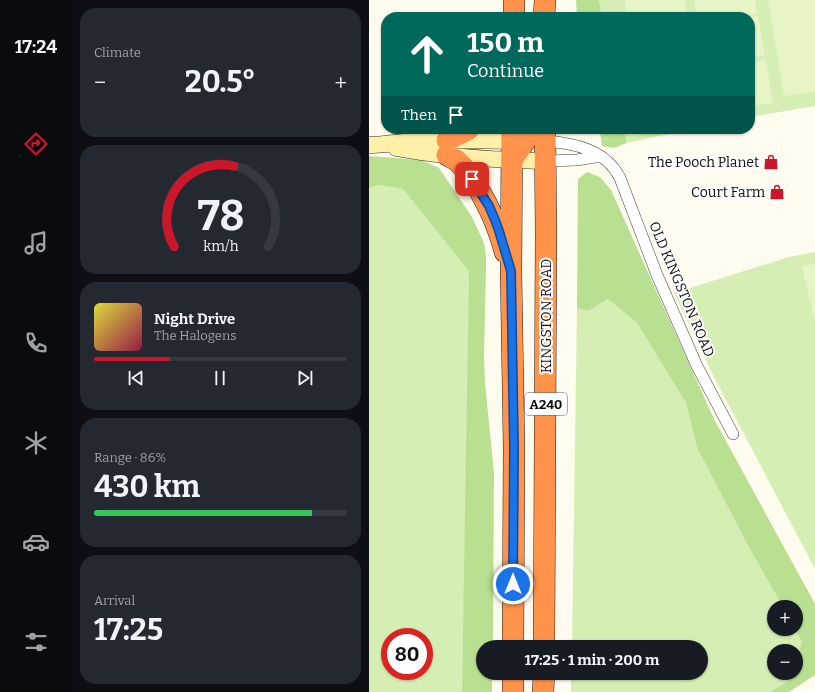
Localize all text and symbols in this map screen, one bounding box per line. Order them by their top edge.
text: 150 m [467,26,544,59]
icon: ahead [401,28,453,80]
text: 17:24 [15,36,57,58]
text: Climate [94,45,141,60]
text: Continue [467,60,544,82]
text: 20.5° [185,64,256,100]
text: − [94,69,106,96]
text: + [334,69,347,96]
icon: arrive [445,104,467,126]
text: Then [401,106,437,124]
icon: directions [22,130,50,158]
shop icon: The Pooch Planet [762,153,780,171]
place label: The Pooch Planet [648,154,759,171]
pin [455,162,489,196]
icon: arrive [461,168,483,190]
shop icon: Court Farm [768,183,786,201]
place label: Court Farm [691,184,766,201]
text: 78 [197,191,244,241]
street label: OLD KINGSTON ROAD [645,219,718,359]
icon: music [22,229,50,257]
text: km/h [203,238,238,255]
street label: KINGSTON ROAD [538,259,555,373]
text: Night Drive [154,310,235,328]
text: The Halogens [154,328,236,343]
icon: phone [22,329,50,357]
icon: previous [125,367,147,389]
icon: pause [209,367,231,389]
icon: next [294,367,316,389]
road number: A240 [525,393,567,415]
icon: climate [22,429,50,457]
text: Range · 86% [94,450,166,465]
text: 430 km [94,469,200,505]
icon: car [22,528,50,556]
position arrow [492,563,534,605]
text: Arrival [94,593,135,608]
map controls [767,600,803,680]
button: + [767,600,803,636]
text: 17:25 [94,612,163,648]
icon: filters [22,628,50,656]
speed limit sign: 80 [381,628,433,680]
button: − [767,644,803,680]
text: 17:25 · 1 min · 200 m [525,651,659,669]

